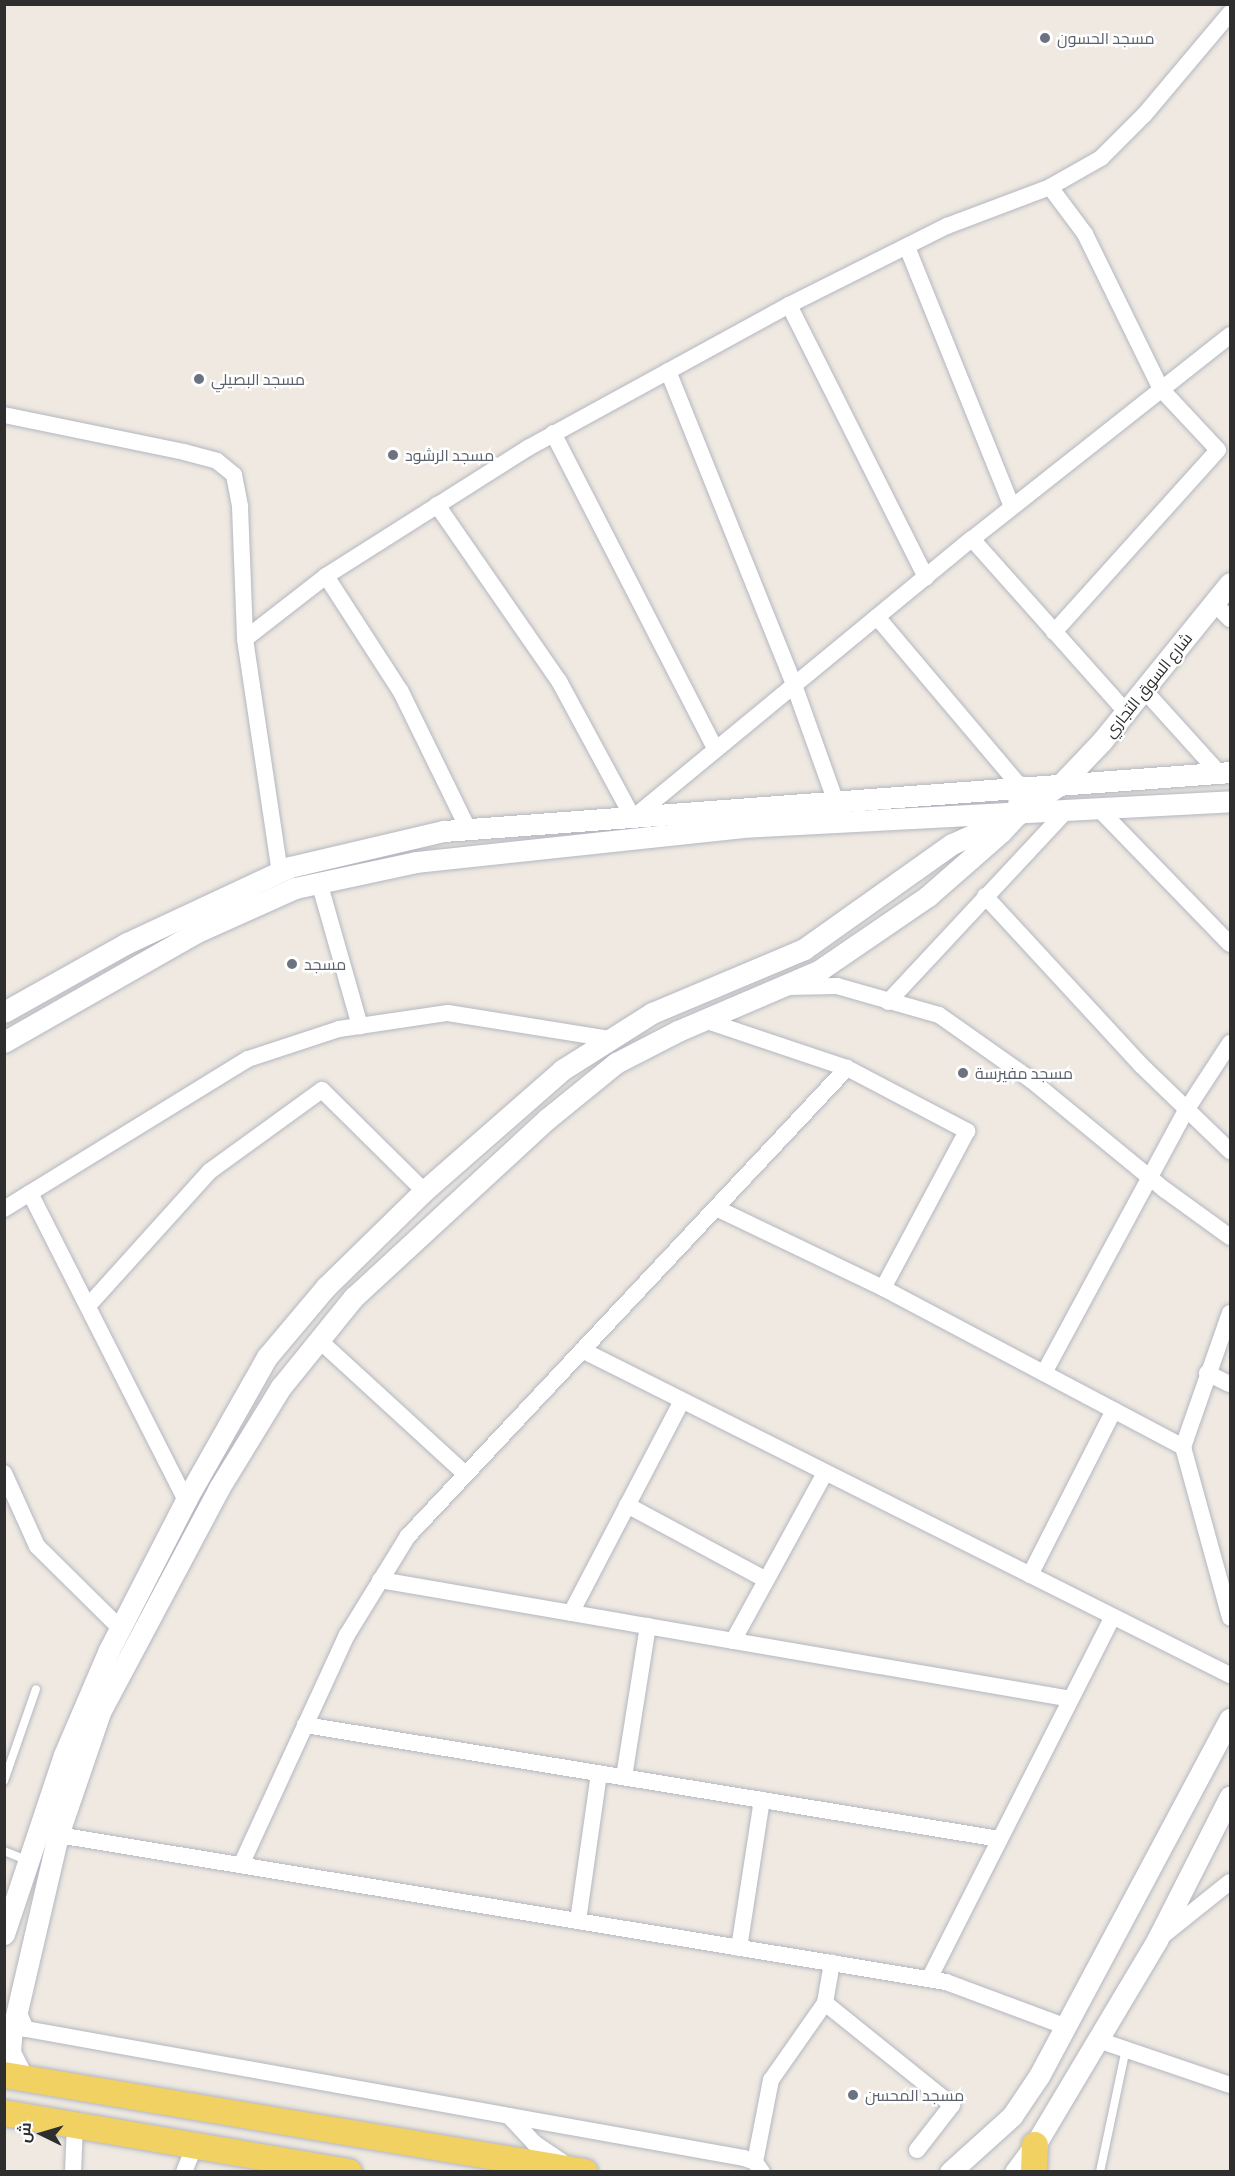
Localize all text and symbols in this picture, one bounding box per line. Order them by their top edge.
place label: مسجد الحسون [1057,28,1154,48]
marker: مسجد الحسون [1038,31,1052,45]
place label: مسجد البصيلي [211,369,305,389]
marker: مسجد البصيلي [192,372,206,386]
place label: مسجد الرشود [405,445,494,465]
marker: مسجد الرشود [386,448,400,462]
street label: شارع السوق التجاري [1100,629,1196,741]
place label: مسجد [304,954,346,974]
marker: مسجد [285,957,299,971]
place label: مسجد مفيرسة [975,1063,1073,1083]
marker: مسجد مفيرسة [956,1066,970,1080]
place label: مسجد المحسن [865,2085,964,2105]
marker: مسجد المحسن [846,2088,860,2102]
north arrow [12,2104,72,2164]
text: ش [13,2121,34,2143]

